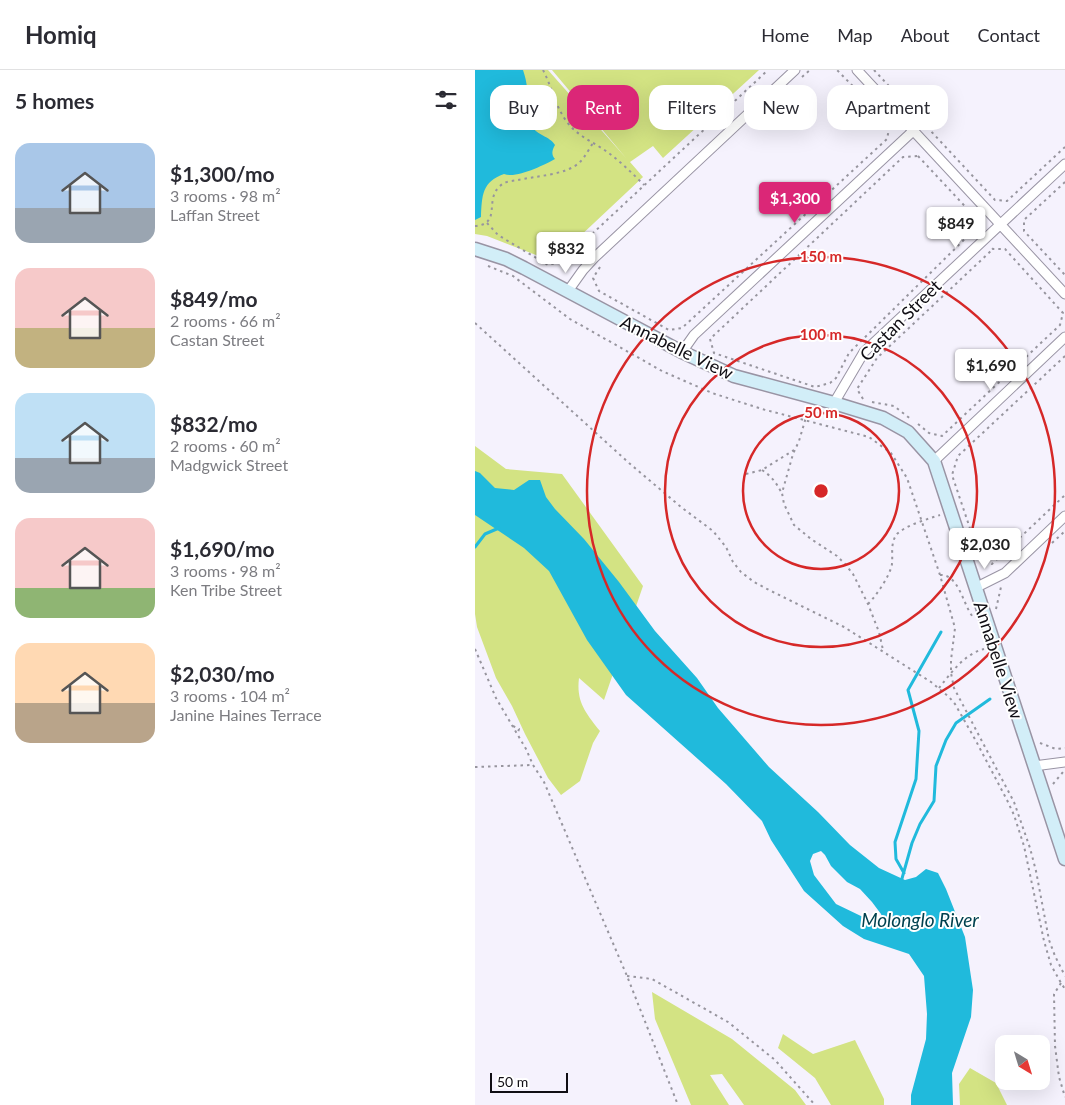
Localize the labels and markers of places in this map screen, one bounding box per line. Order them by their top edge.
pin: $1,300 [754,182,836,224]
pin: $849 [926,206,986,249]
pin: $832 [536,232,596,274]
pin: $1,690 [950,348,1032,391]
centre of rings [812,482,830,500]
pin: $2,030 [944,528,1026,570]

